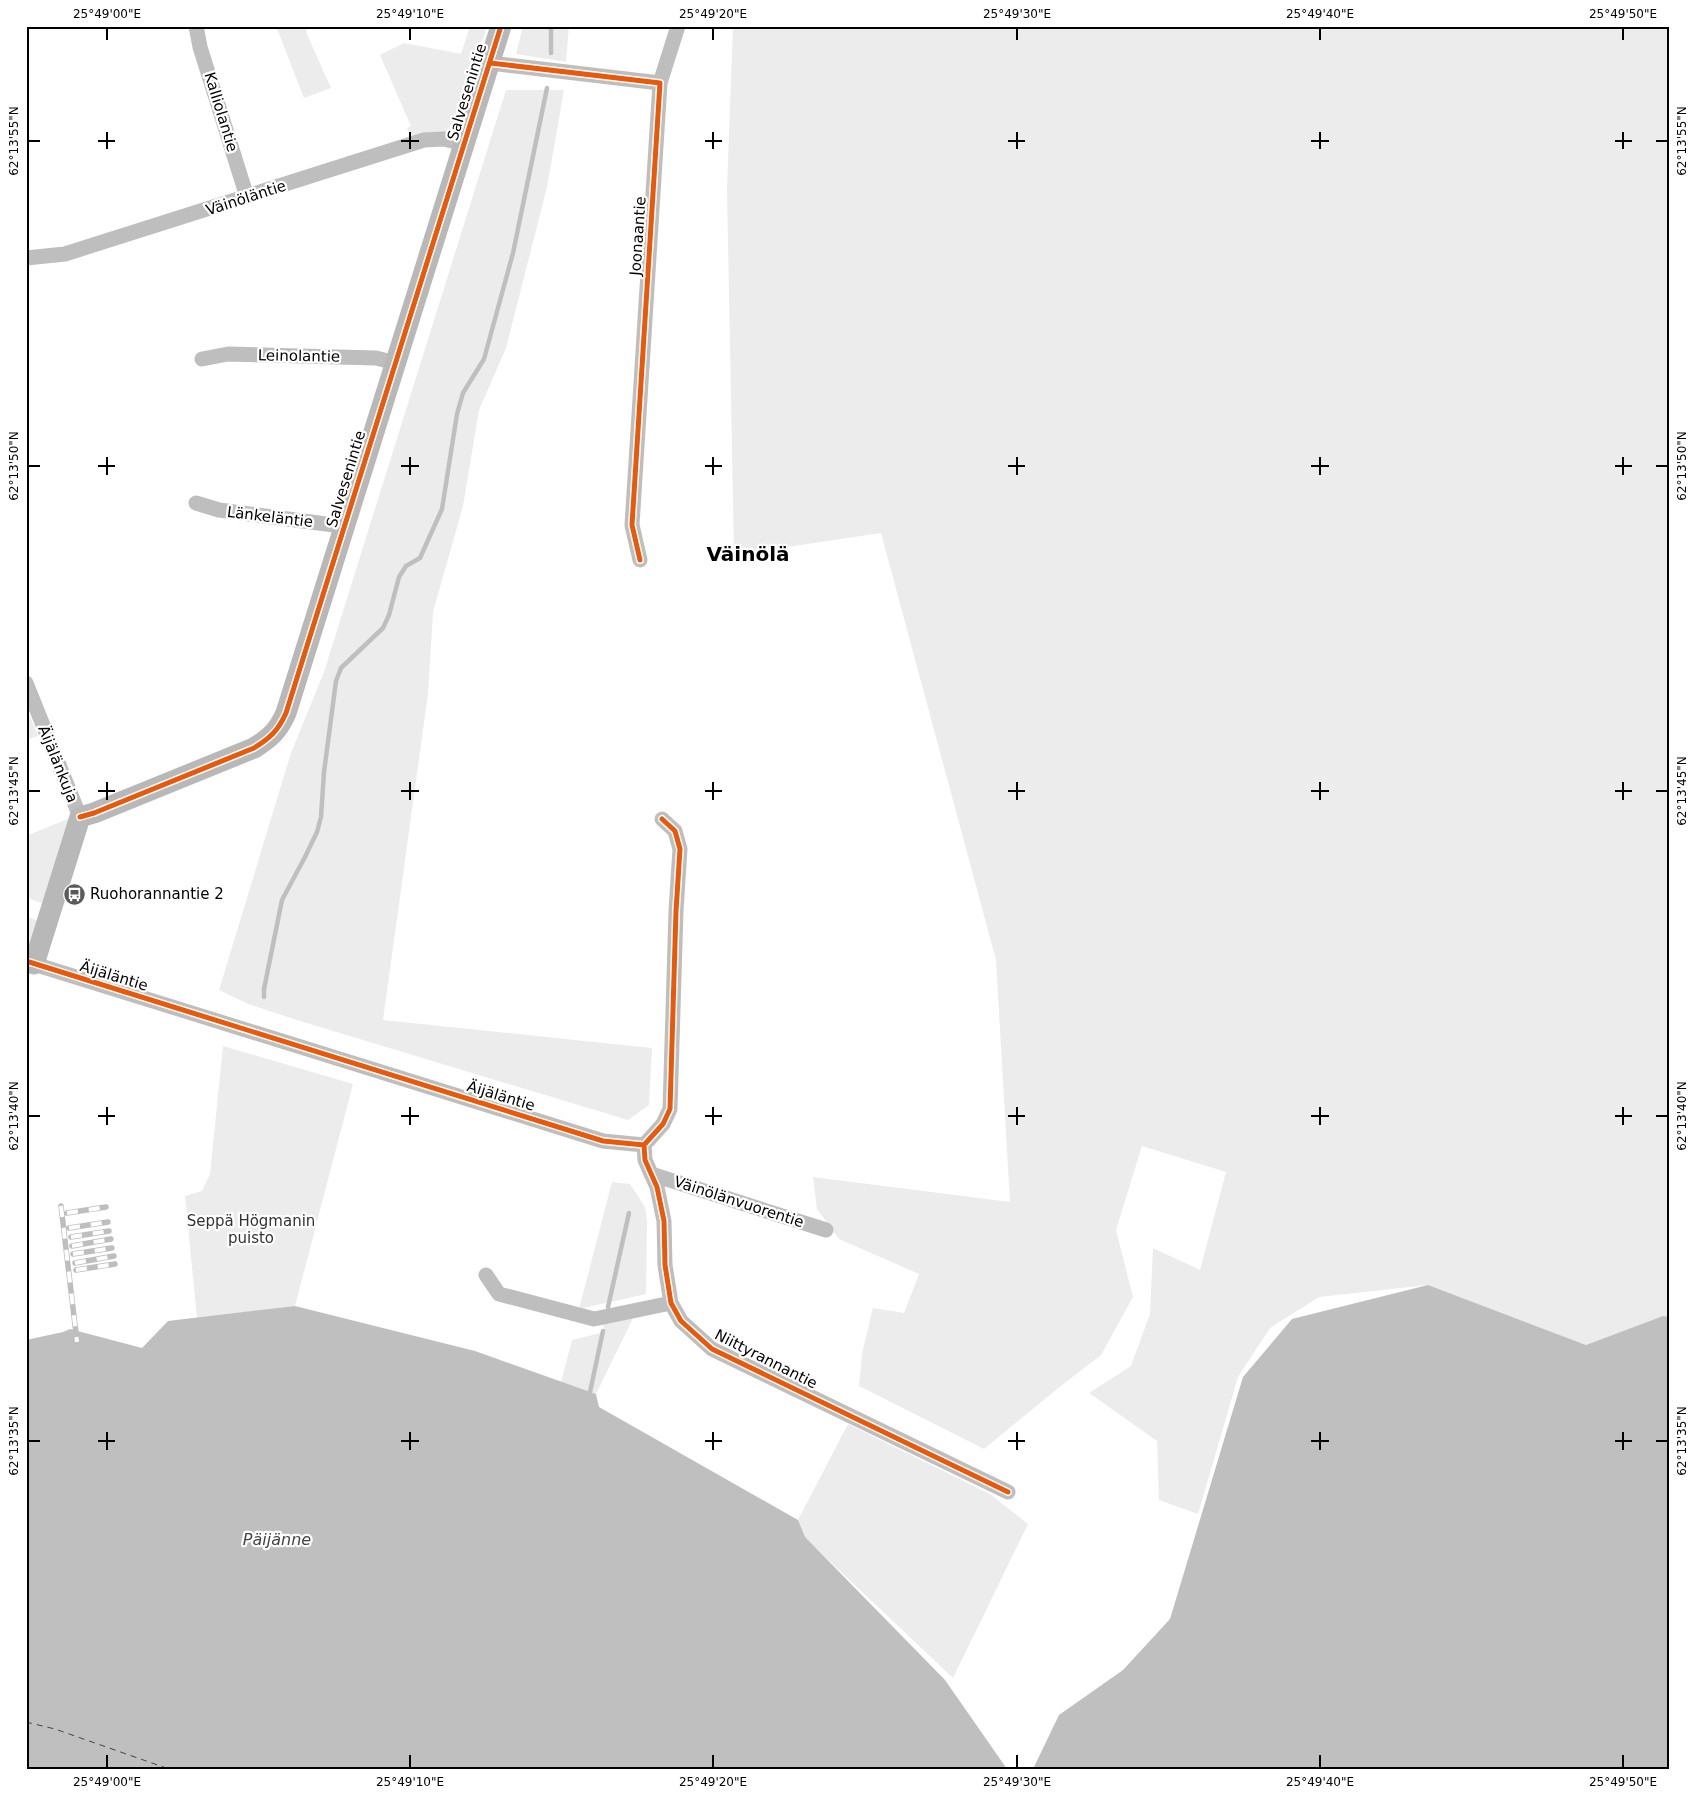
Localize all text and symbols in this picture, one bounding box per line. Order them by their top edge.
text: 25°49'00"E [73,7,141,21]
text: 25°49'10"E [376,7,444,21]
text: 25°49'20"E [679,7,747,21]
text: 25°49'30"E [983,7,1051,21]
text: 25°49'40"E [1286,7,1354,21]
text: 25°49'50"E [1589,7,1657,21]
street label: Salvesenintie [444,41,490,143]
street label: Kalliolantie [200,70,242,154]
text: 62°13'55"N [7,106,21,176]
text: 62°13'55"N [1675,106,1689,176]
street label: Väinöläntie [204,177,288,219]
street label: Joonaantie [626,196,650,277]
street label: Leinolantie [258,346,340,366]
street label: Salvesenintie [323,428,369,530]
text: 62°13'50"N [7,431,21,501]
text: 62°13'50"N [1675,431,1689,501]
street label: Länkeläntie [226,503,314,531]
district label: Väinölä [706,542,790,566]
street label: Äijälänkuja [34,722,83,805]
text: 62°13'45"N [7,756,21,826]
text: 62°13'45"N [1675,756,1689,826]
bus stop icon: Ruohorannantie 2 [62,882,86,906]
place label: Ruohorannantie 2 [90,885,224,903]
street label: Äijäläntie [78,956,150,995]
street label: Äijäläntie [465,1076,537,1115]
text: 62°13'40"N [7,1081,21,1151]
text: 62°13'40"N [1675,1081,1689,1151]
street label: Väinölänvuorentie [672,1173,806,1231]
park label: Seppä Högmanin puisto [187,1212,315,1247]
street label: Niittyrannantie [712,1325,820,1393]
text: 62°13'35"N [7,1406,21,1476]
text: 62°13'35"N [1675,1406,1689,1476]
water label: Päijänne [243,1530,311,1549]
text: 25°49'00"E [73,1775,141,1789]
text: 25°49'10"E [376,1775,444,1789]
text: 25°49'20"E [679,1775,747,1789]
text: 25°49'30"E [983,1775,1051,1789]
text: 25°49'40"E [1286,1775,1354,1789]
text: 25°49'50"E [1589,1775,1657,1789]

